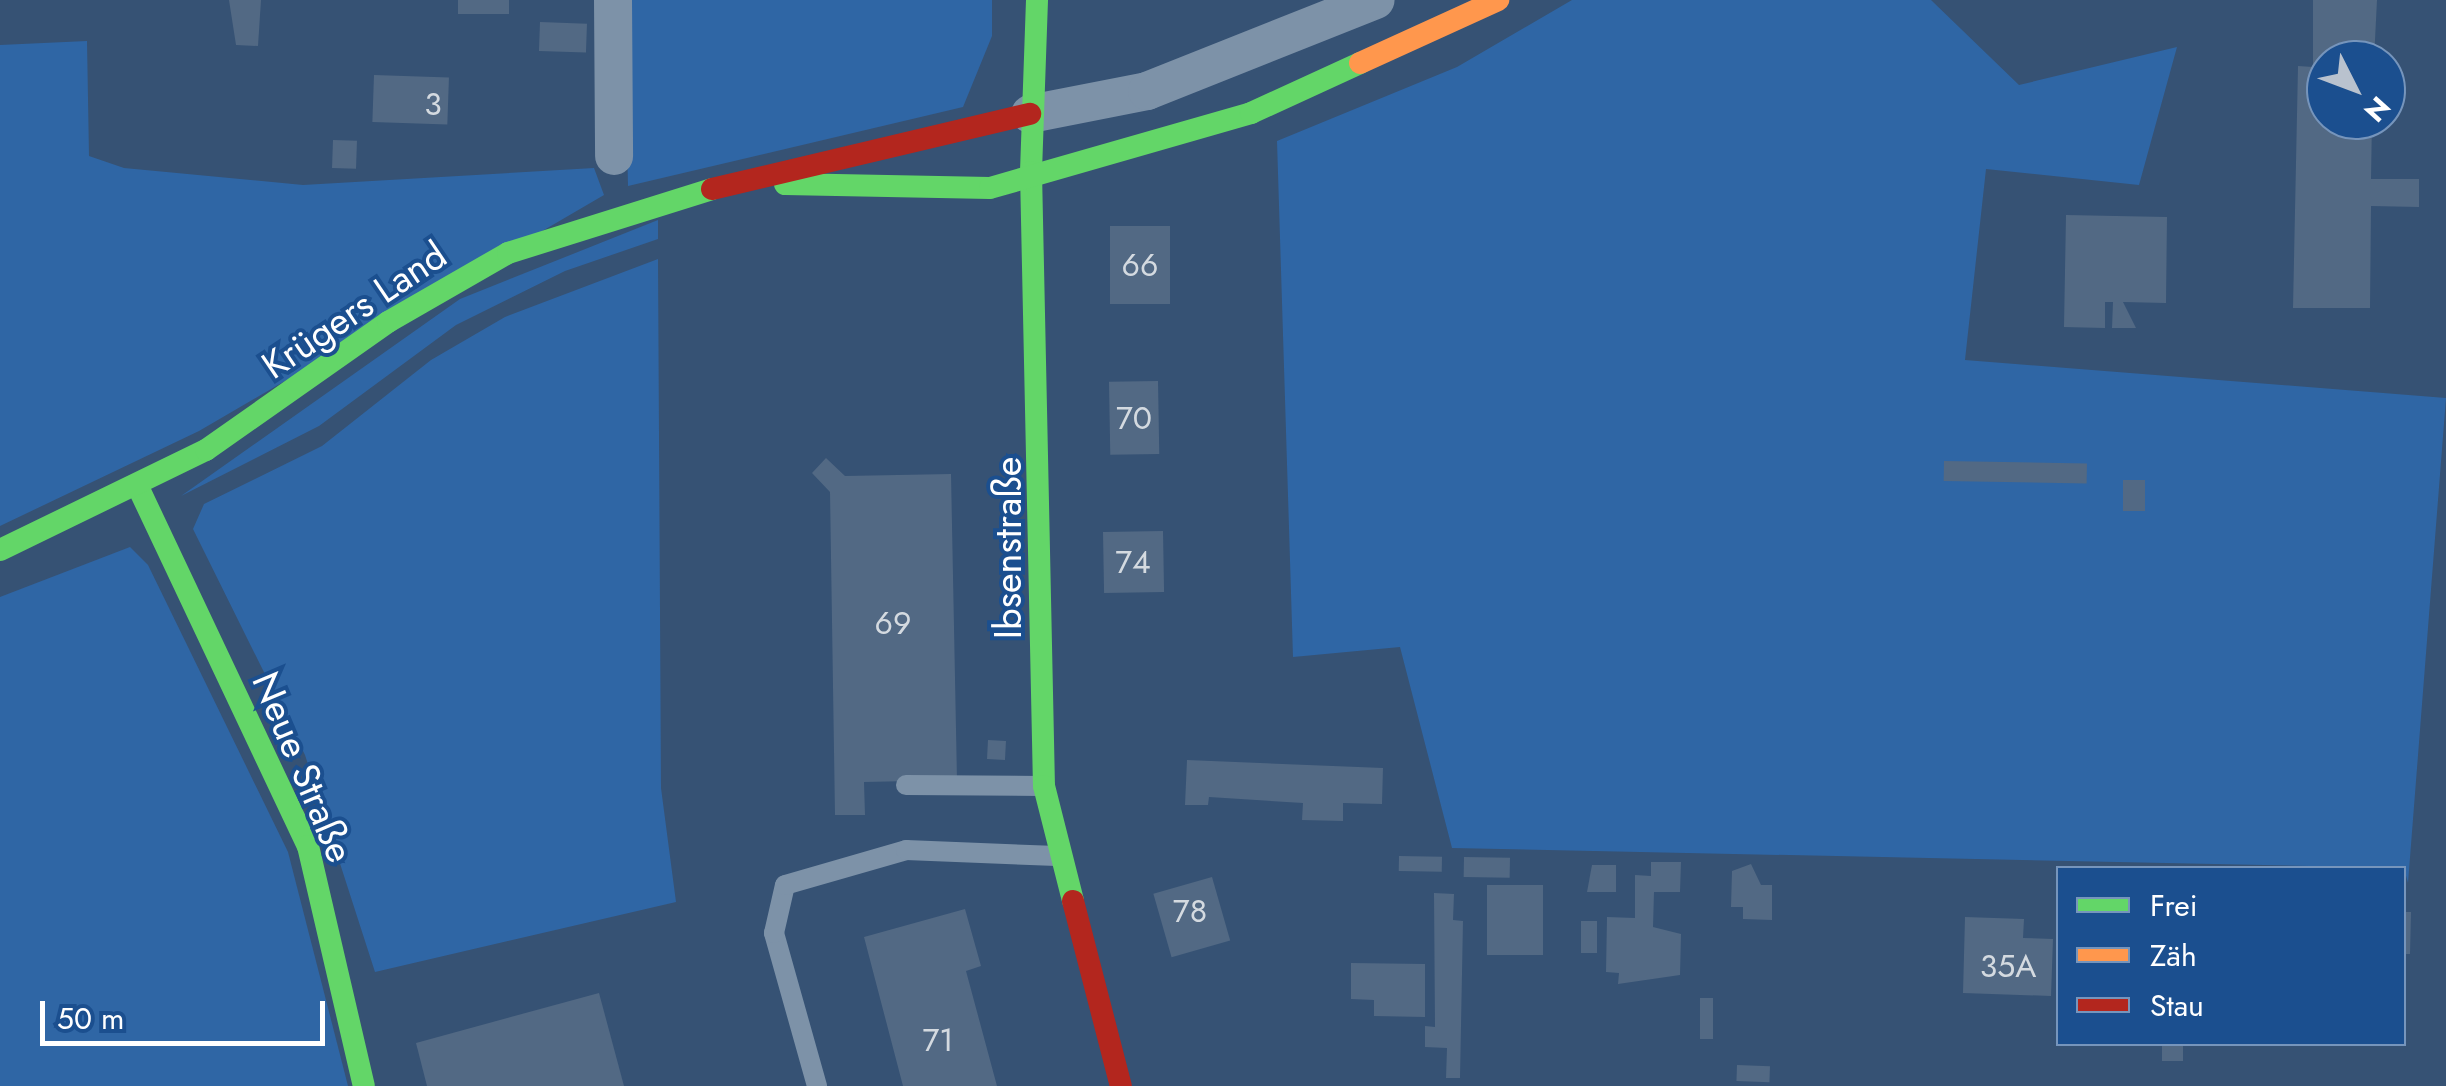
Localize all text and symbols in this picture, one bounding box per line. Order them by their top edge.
north arrow [2306,40,2406,140]
house number: 3 [424,85,442,123]
text: N [2355,87,2400,131]
street label: Krügers Land [253,232,455,388]
house number: 66 [1122,246,1158,284]
house number: 70 [1116,399,1152,437]
street label: Ibsenstraße [985,457,1031,639]
house number: 74 [1115,543,1151,581]
house number: 69 [875,604,911,642]
street label: Neue Straße [243,665,363,869]
legend [2056,866,2406,1046]
text: Frei [2150,884,2198,927]
house number: 78 [1173,892,1207,930]
text: Zäh [2150,934,2197,977]
house number: 35A [1980,947,2036,985]
scale bar [45,981,330,1043]
text: Stau [2150,984,2204,1027]
text: 50 m [57,997,124,1040]
house number: 71 [922,1021,954,1059]

